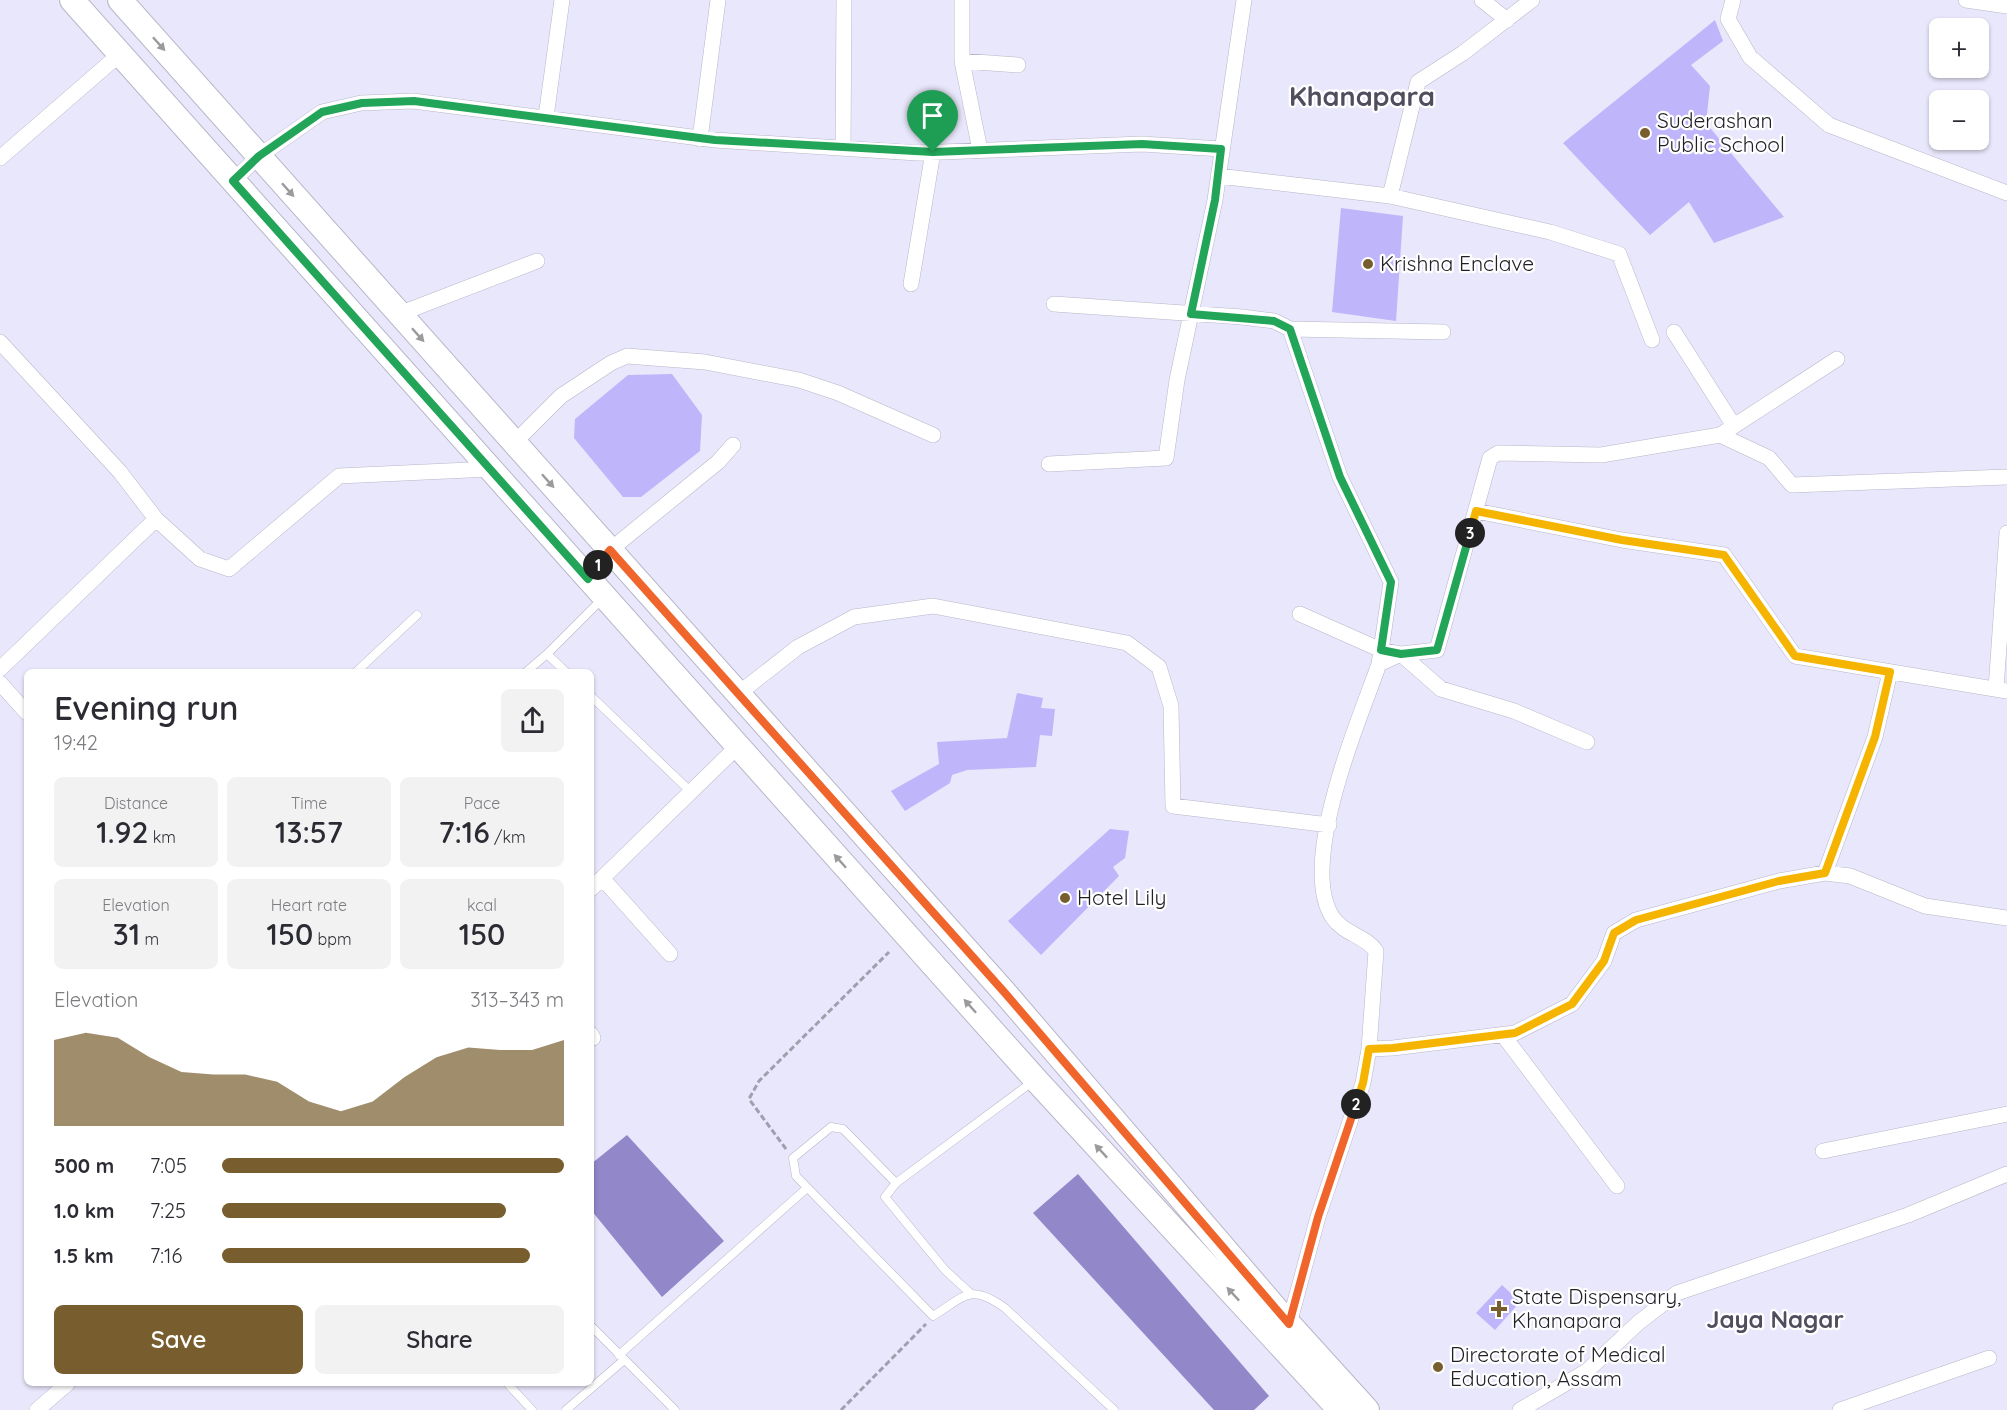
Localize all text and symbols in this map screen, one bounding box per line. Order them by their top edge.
map controls [1929,18,1989,150]
button: + [1929,18,1989,78]
one-way arrow [152,36,165,51]
district label: Khanapara [1289,79,1435,113]
pin [907,90,958,152]
button: − [1929,90,1989,150]
icon: arrive [916,99,949,132]
place label: Suderashan Public School [1657,107,1785,157]
marker: Suderashan Public School [1638,126,1652,140]
one-way arrow [281,182,294,197]
place label: Krishna Enclave [1380,250,1534,276]
marker: Krishna Enclave [1361,257,1375,271]
one-way arrow [411,327,424,342]
one-way arrow [541,473,554,488]
pin: 3 [1455,518,1485,548]
text: 3 [1466,523,1474,543]
pin: 1 [583,550,613,580]
text: 1 [595,555,601,575]
text: Evening run [54,687,239,728]
button: share [501,689,564,752]
text: 19:42 [54,730,98,755]
text: Distance [104,793,168,813]
text: Time [291,793,327,813]
text: Pace [464,793,500,813]
text: 1.92 [96,813,148,851]
text: 13:57 [275,813,343,851]
text: 7:16 [438,813,490,851]
text: km [148,827,176,847]
text: /km [490,827,526,847]
one-way arrow [834,854,847,869]
place label: Hotel Lily [1077,884,1166,910]
marker: Hotel Lily [1058,891,1072,905]
text: Elevation [102,895,170,915]
text: Heart rate [271,895,347,915]
text: kcal [467,895,497,915]
text: 31 [113,915,140,953]
text: 150 [266,915,313,953]
text: 150 [459,915,505,953]
text: m [140,929,159,949]
text: bpm [313,929,352,949]
text: Elevation [54,987,138,1012]
text: 313–343 m [470,987,564,1012]
one-way arrow [963,999,977,1014]
pin: 2 [1341,1089,1371,1119]
text: 2 [1351,1094,1361,1114]
one-way arrow [1095,1144,1109,1158]
text: 500 m [54,1153,114,1178]
text: 7:05 [150,1153,187,1178]
text: 1.0 km [54,1198,114,1223]
text: 7:25 [150,1198,186,1223]
text: 1.5 km [54,1243,114,1268]
text: 7:16 [150,1243,182,1268]
place label: State Dispensary, Khanapara [1512,1283,1681,1333]
one-way arrow [1227,1288,1241,1302]
marker: State Dispensary, Khanapara [1490,1300,1508,1318]
district label: Jaya Nagar [1706,1304,1844,1334]
button: Save [54,1305,303,1374]
button: Share [315,1305,564,1374]
place label: Directorate of Medical Education, Assam [1450,1341,1666,1391]
marker: Directorate of Medical Education, Assam [1431,1360,1445,1374]

